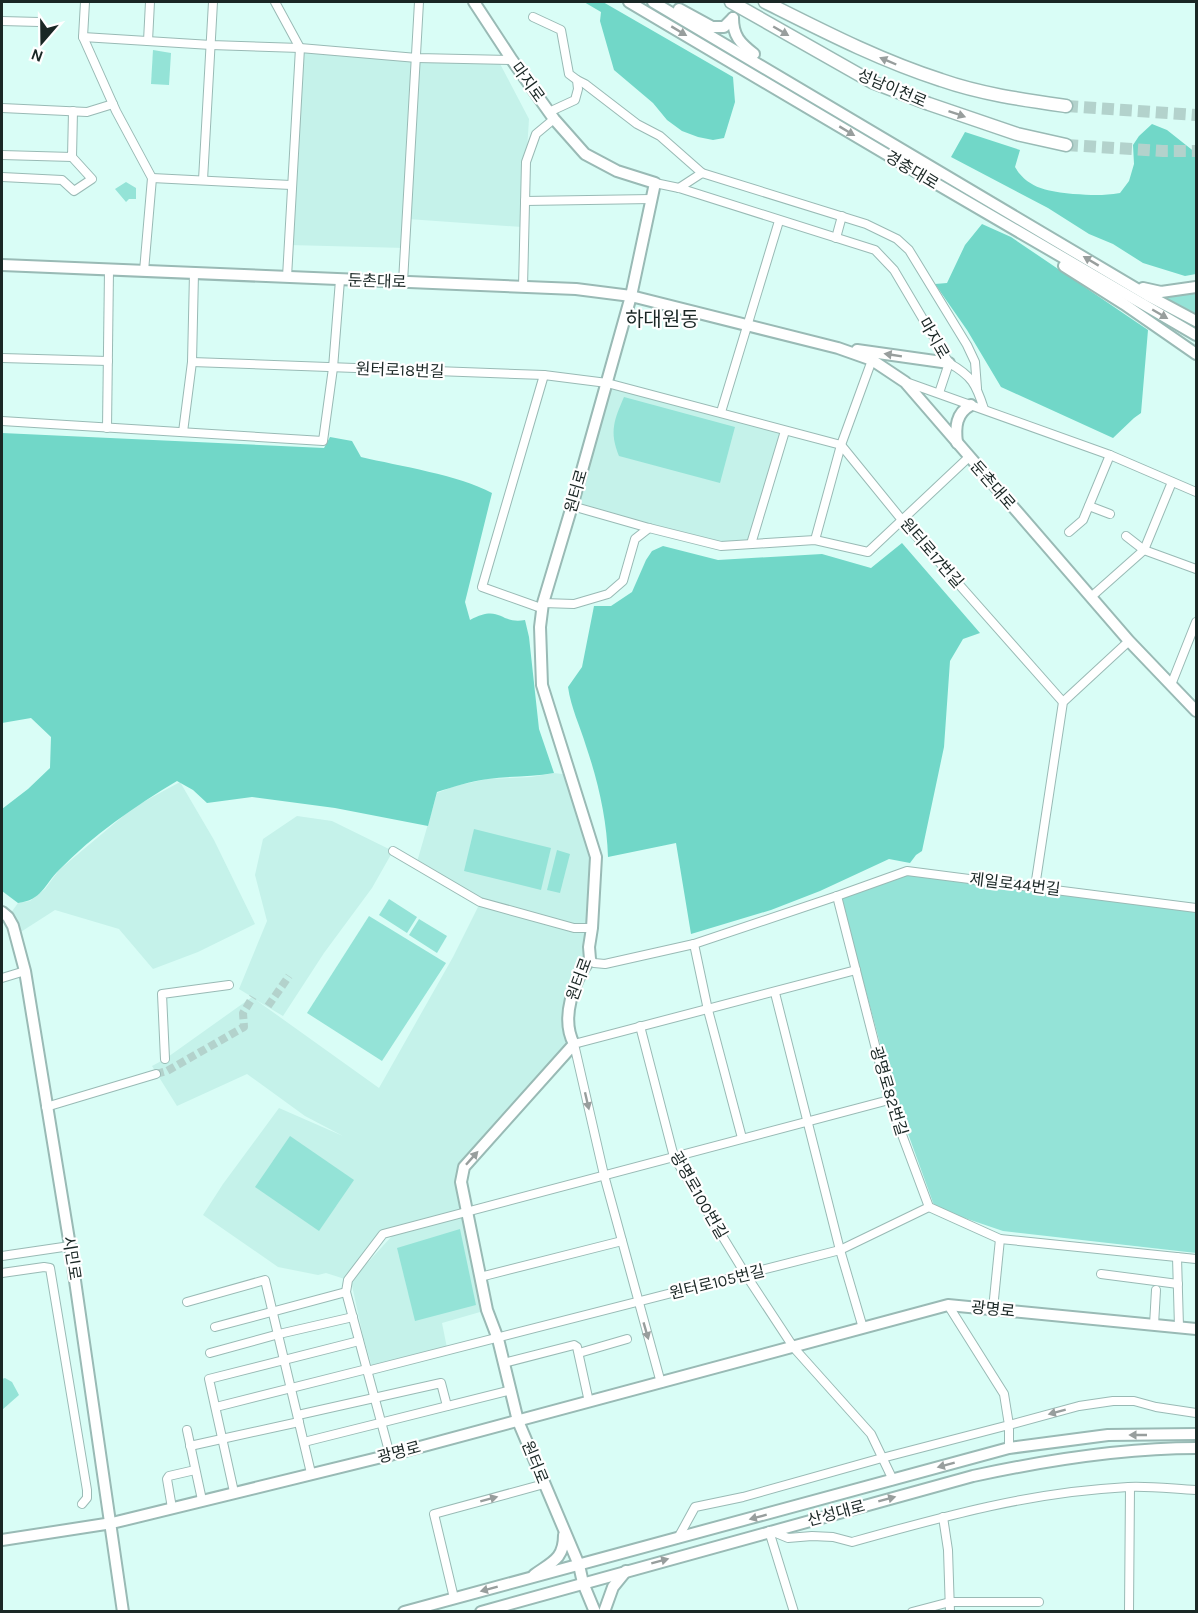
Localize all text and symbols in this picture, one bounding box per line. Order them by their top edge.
north arrow [12,12,72,72]
one-way arrow [773,25,789,36]
one-way arrow [671,26,687,37]
text: N [28,45,46,67]
one-way arrow [879,56,897,66]
street label: 마지로 [507,59,549,106]
street label: 성남이천로 [854,65,930,111]
one-way arrow [948,109,966,119]
one-way arrow [839,126,856,136]
street label: 경충대로 [882,147,942,193]
one-way arrow [1082,256,1099,266]
street label: 둔촌대로 [347,270,407,292]
district label: 하대원동 [625,308,699,331]
one-way arrow [1152,309,1169,319]
street label: 마지로 [915,314,953,362]
one-way arrow [884,351,903,360]
street label: 원터로18번길 [355,359,445,381]
street label: 둔촌대로 [967,457,1020,514]
street label: 원터로 [561,467,591,515]
street label: 원터로17번길 [896,514,968,592]
street label: 제일로44번길 [968,869,1062,899]
street label: 원터로 [563,955,596,1003]
street label: 광명로82번길 [866,1044,912,1138]
one-way arrow [583,1092,592,1111]
street label: 광명로100번길 [666,1148,732,1242]
one-way arrow [465,1151,478,1166]
street label: 시민로 [59,1235,85,1282]
street label: 원터로105번길 [667,1261,767,1303]
street label: 광명로 [970,1297,1016,1321]
one-way arrow [642,1321,652,1340]
one-way arrow [1047,1408,1066,1418]
one-way arrow [1129,1430,1148,1440]
street label: 광명로 [375,1437,423,1467]
street label: 원터로 [518,1438,552,1486]
one-way arrow [937,1461,955,1470]
one-way arrow [479,1494,498,1504]
one-way arrow [878,1494,896,1503]
street label: 산성대로 [805,1496,867,1530]
one-way arrow [749,1512,767,1522]
one-way arrow [651,1556,669,1565]
one-way arrow [480,1585,498,1595]

